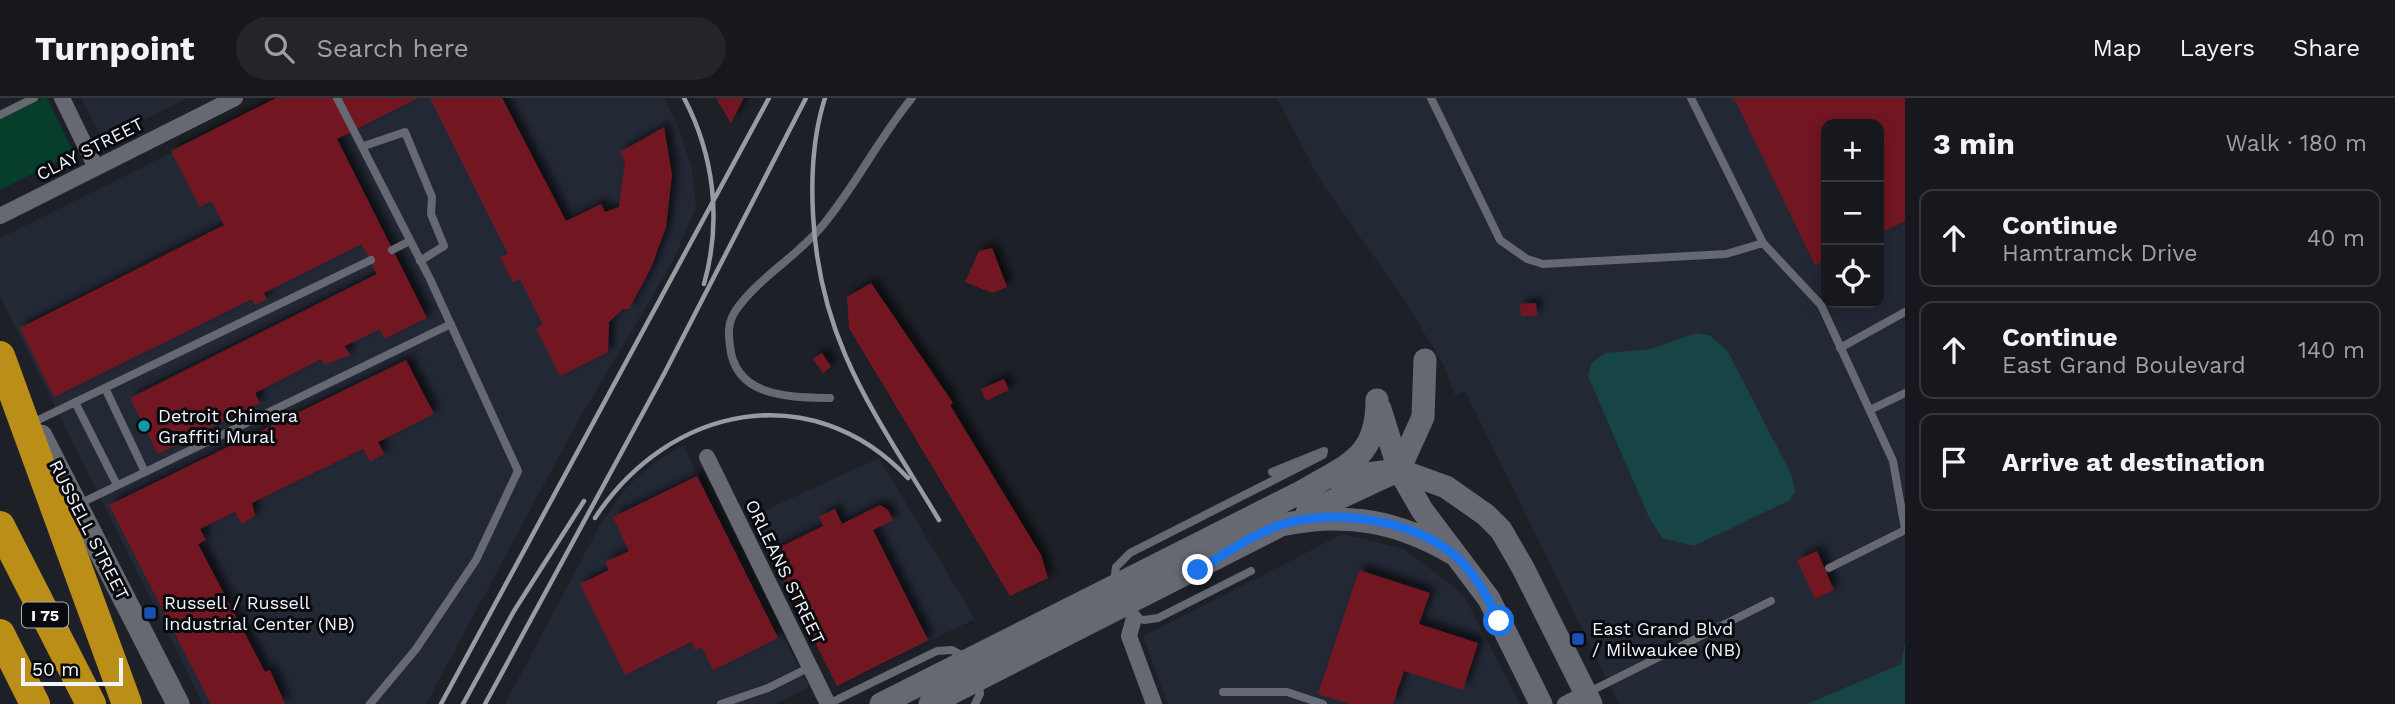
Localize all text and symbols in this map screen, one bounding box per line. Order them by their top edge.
search box [236,17,726,80]
text: Turnpoint [35,29,194,68]
icon: search [260,29,298,67]
text: Search here [316,33,469,63]
text: Map [2093,34,2141,62]
text: Layers [2179,34,2255,62]
text: Share [2293,34,2360,62]
street label: CLAY STREET [33,113,147,185]
map controls [1821,119,1884,308]
button: + [1821,119,1884,182]
text: 3 min [1933,126,2015,161]
text: Walk · 180 m [2226,130,2367,157]
button: − [1821,182,1884,245]
text: Continue [2002,210,2118,240]
icon: ahead [1935,219,1973,257]
text: 40 m [2307,225,2365,252]
text: Hamtramck Drive [2002,240,2198,267]
button: locate [1821,245,1884,308]
text: Continue [2002,322,2118,352]
icon: ahead [1935,331,1973,369]
text: 140 m [2298,337,2365,364]
text: East Grand Boulevard [2002,352,2246,379]
place label: Detroit Chimera Graffiti Mural [158,405,298,447]
marker: Detroit Chimera Graffiti Mural [136,418,152,434]
icon: arrive [1935,443,1973,481]
text: Arrive at destination [2002,447,2265,477]
street label: RUSSELL STREET [45,456,134,603]
street label: ORLEANS STREET [741,496,830,648]
route end [1182,554,1213,585]
place label: Russell / Russell Industrial Center (NB) [164,592,355,634]
road number: I 75 [22,602,68,628]
marker: Russell / Russell Industrial Center (NB) [142,605,158,621]
route start [1483,605,1514,636]
place label: East Grand Blvd / Milwaukee (NB) [1592,618,1741,660]
marker: East Grand Blvd / Milwaukee (NB) [1570,631,1586,647]
scale bar [21,655,122,687]
text: 50 m [32,658,79,681]

